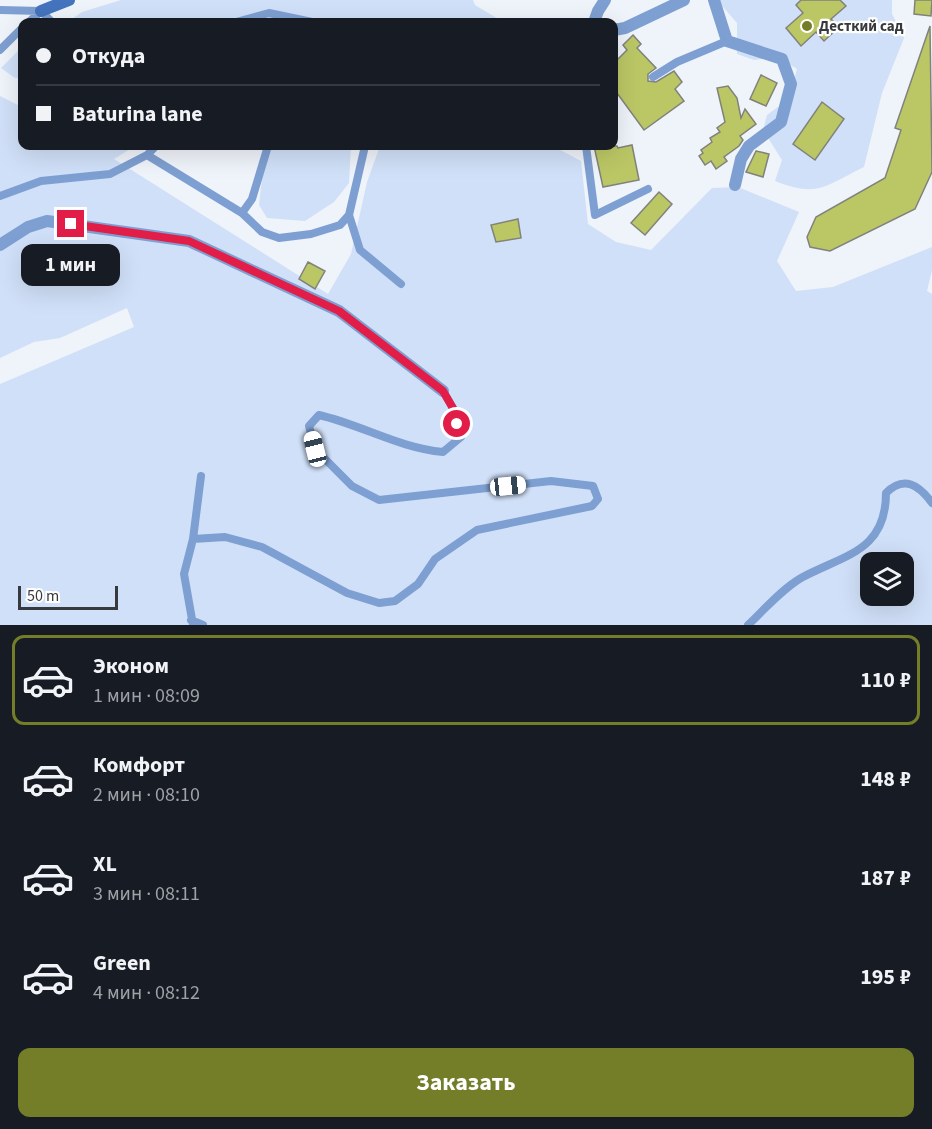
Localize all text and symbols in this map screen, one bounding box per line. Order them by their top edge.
place label: Десткий сад [819,16,904,37]
marker: Десткий сад [800,19,814,33]
text: Откуда [72,40,145,72]
text: Baturina lane [72,98,203,130]
route end [57,210,84,237]
callout: 1 мин [22,245,121,287]
text: 1 мин [45,251,96,279]
route start [443,410,470,437]
car [302,429,328,469]
car [489,475,527,497]
map controls [860,552,914,606]
button: layers [860,552,914,606]
scale bar [18,583,118,610]
text: 50 m [27,585,59,607]
text: Эконом [93,650,169,682]
icon: car [21,653,75,707]
text: 110 ₽ [860,664,911,696]
text: 1 мин · 08:09 [93,682,200,710]
text: Комфорт [93,749,185,781]
icon: car [21,752,75,806]
text: 148 ₽ [860,763,911,795]
text: 2 мин · 08:10 [93,781,200,809]
text: XL [93,848,117,880]
icon: car [21,851,75,905]
text: 187 ₽ [860,862,911,894]
text: 3 мин · 08:11 [93,880,200,908]
text: Green [93,947,151,979]
icon: car [21,950,75,1004]
text: 195 ₽ [860,961,911,993]
text: 4 мин · 08:12 [93,979,200,1007]
button: Заказать [18,1048,914,1117]

